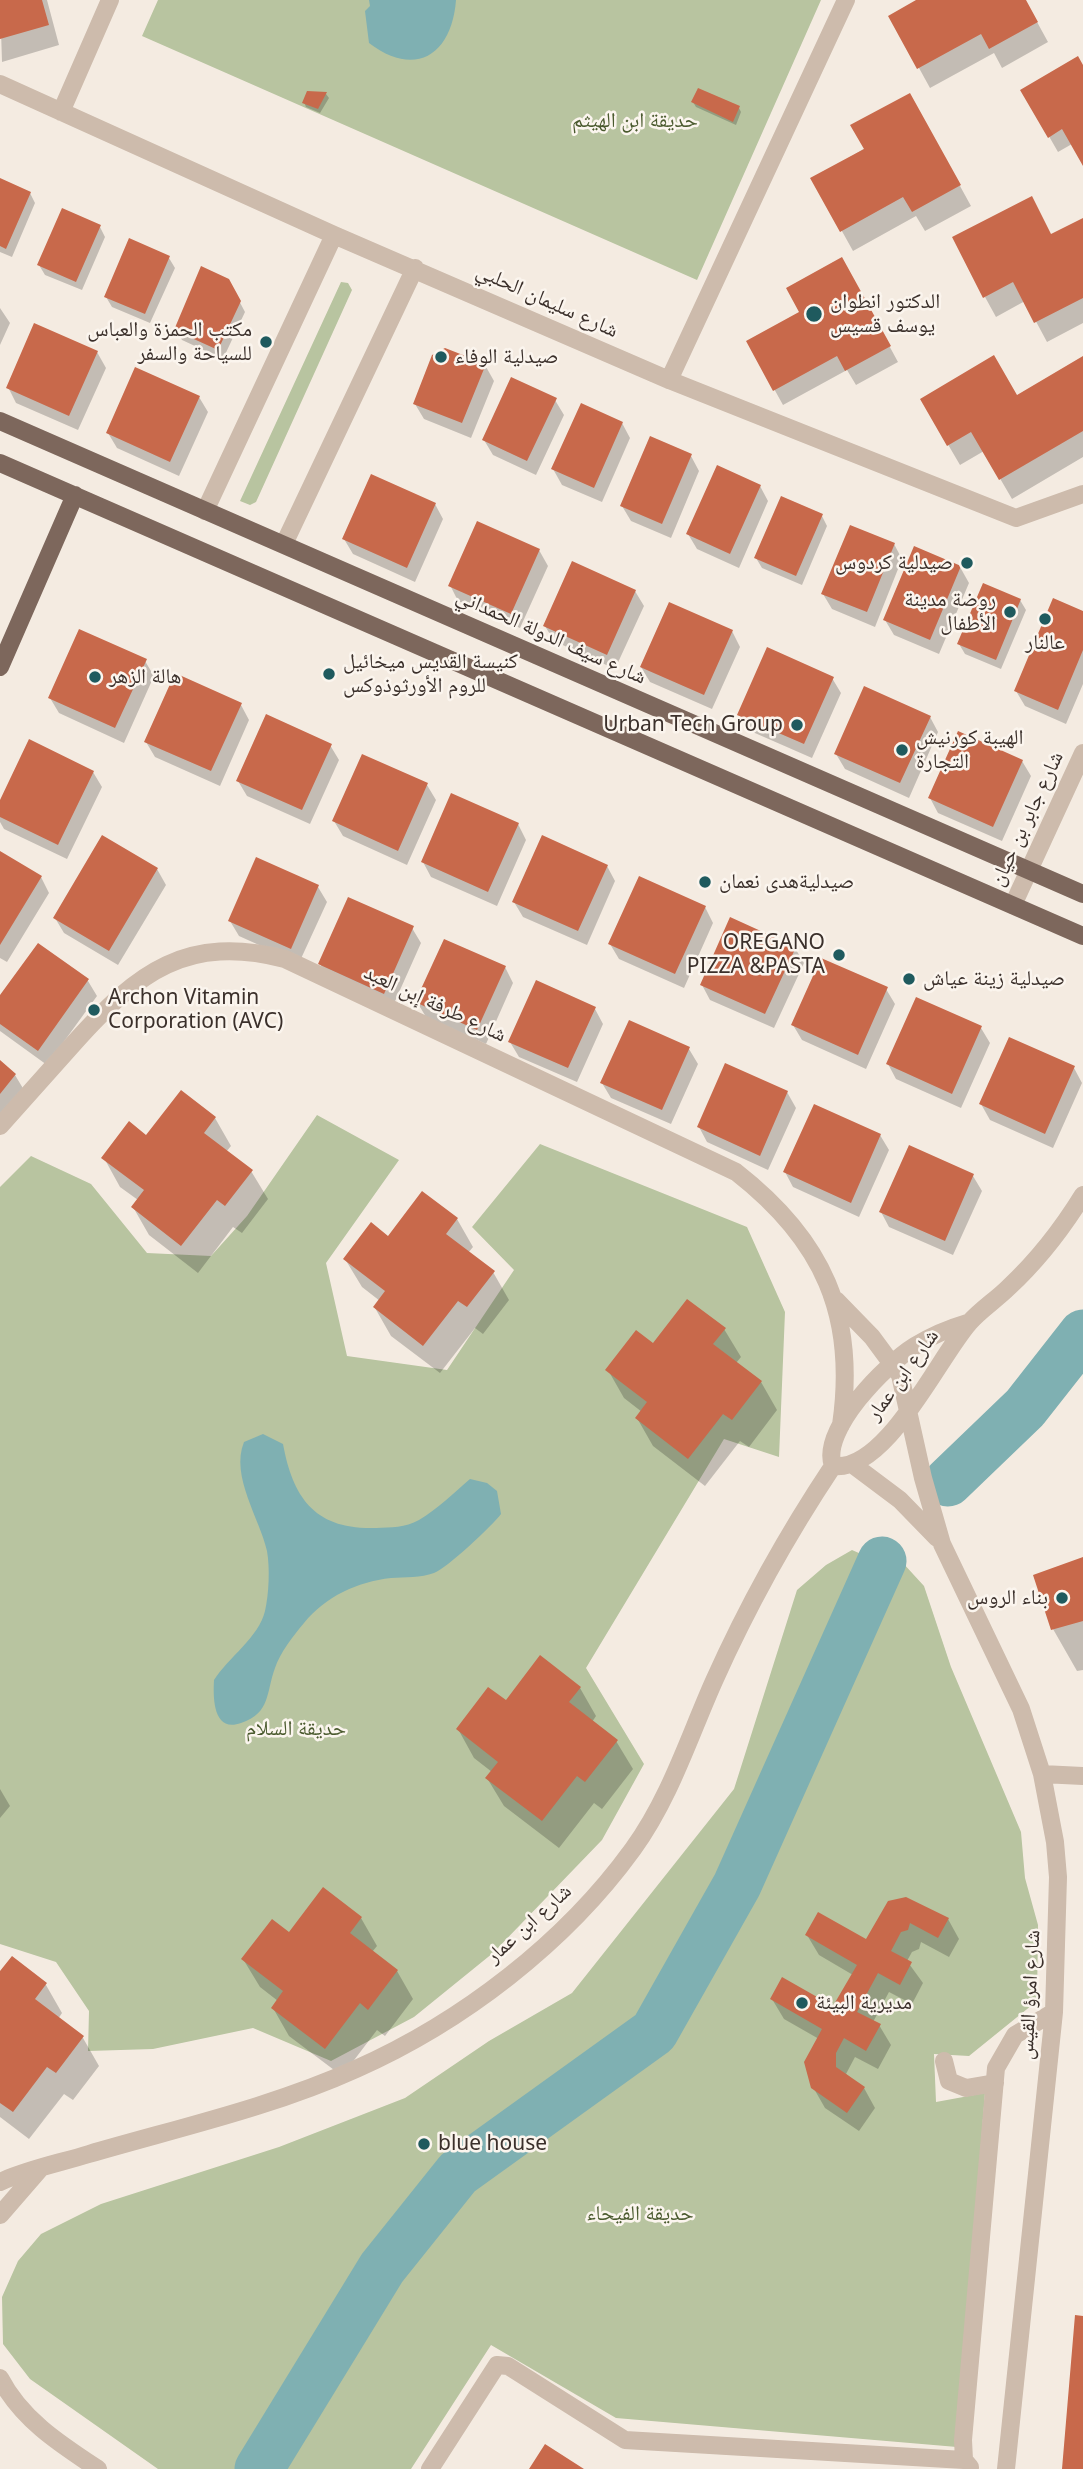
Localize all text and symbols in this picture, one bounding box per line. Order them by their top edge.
park label: حديقة ابن الهيثم [572,108,698,134]
street label: شارع سليمان الحلبي [472,258,622,344]
place label: الدكتور انطوان يوسف قسيس [830,289,940,339]
marker: الدكتور انطوان يوسف قسيس [804,304,824,324]
place label: مكتب الحمزة والعباس للسياحة والسفر [87,317,252,367]
marker: مكتب الحمزة والعباس للسياحة والسفر [258,334,274,350]
place label: صيدلية الوفاء [455,344,559,370]
marker: صيدلية الوفاء [433,349,449,365]
place label: صيدلية كردوس [835,550,953,576]
marker: صيدلية كردوس [959,555,975,571]
street label: شارع سيف الدولة الحمداني [452,584,650,690]
place label: روضة مدينة الأطفال [904,587,996,637]
marker: روضة مدينة الأطفال [1002,604,1018,620]
marker: عالنار [1037,611,1053,627]
place label: عالنار [1025,630,1065,656]
place label: كنيسة القديس ميخائيل للروم الأورثوذوكس [343,649,518,699]
place label: هالة الزهر [109,664,181,690]
marker: كنيسة القديس ميخائيل للروم الأورثوذوكس [321,666,337,682]
marker: هالة الزهر [87,669,103,685]
place label: Urban Tech Group [603,712,783,738]
marker: Urban Tech Group [789,717,805,733]
place label: الهيبة كورنيش التجارة [916,725,1023,775]
marker: الهيبة كورنيش التجارة [894,742,910,758]
street label: شارع جابر بن حيان [985,748,1069,890]
place label: صيدليةهدى نعمان [719,869,854,895]
marker: صيدليةهدى نعمان [697,874,713,890]
place label: OREGANO PIZZA &PASTA [687,930,825,980]
marker: OREGANO PIZZA &PASTA [831,947,847,963]
street label: شارع طرفة إبن العبد [360,960,510,1048]
place label: صيدلية زينة عياش [923,966,1065,992]
marker: صيدلية زينة عياش [901,971,917,987]
place label: Archon Vitamin Corporation (AVC) [108,985,283,1035]
marker: Archon Vitamin Corporation (AVC) [86,1002,102,1018]
street label: شارع ابن عمار [861,1324,945,1426]
place label: بناء الروس [967,1585,1048,1611]
marker: بناء الروس [1054,1590,1070,1606]
park label: حديقة السلام [246,1716,346,1742]
street label: شارع ابن عمار [481,1879,577,1969]
street label: شارع امرؤ القيس [1014,1929,1046,2061]
place label: مديرية البيئة [816,1990,912,2016]
marker: مديرية البيئة [794,1995,810,2011]
place label: blue house [438,2131,547,2157]
marker: blue house [416,2136,432,2152]
park label: حديقة الفيحاء [586,2201,694,2227]

